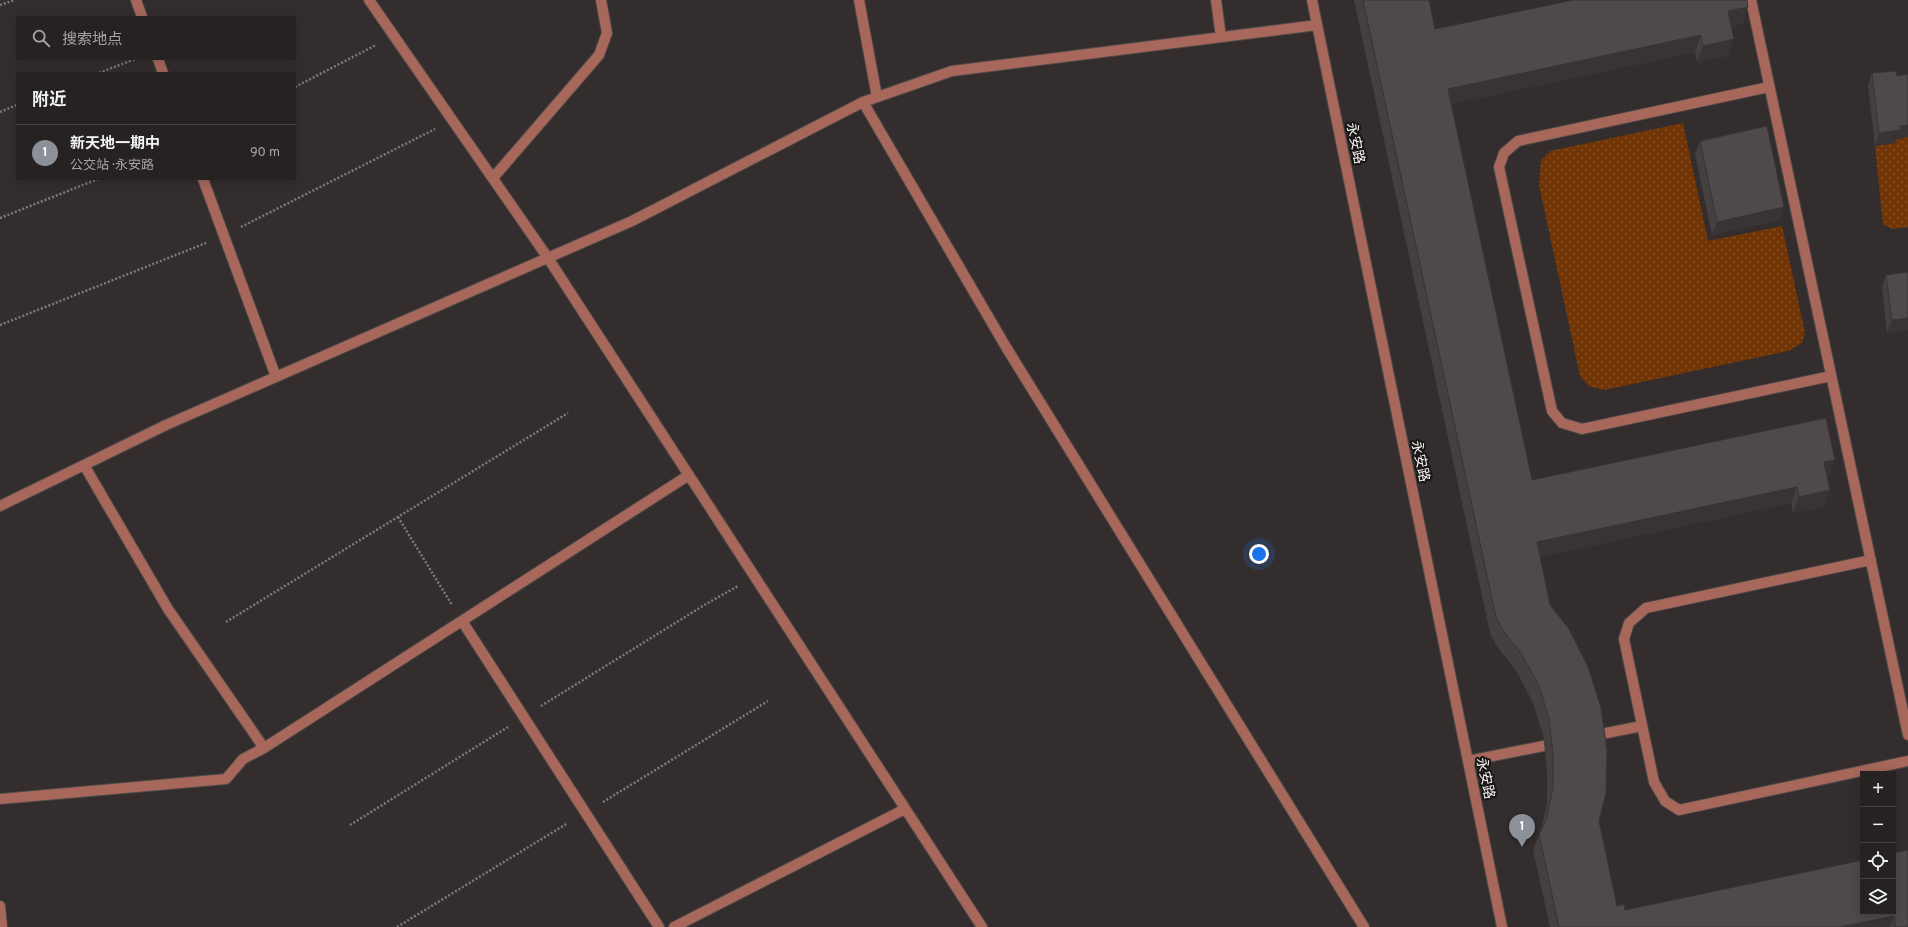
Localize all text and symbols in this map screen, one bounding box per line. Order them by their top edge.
search box [16,16,296,60]
icon: search [30,27,52,49]
text: 搜索地点 [62,31,122,50]
text: 附近 [32,90,66,112]
street label: 永安路 [1342,121,1367,166]
text: 新天地一期中 [70,135,160,154]
text: 1 [42,145,48,161]
text: 90 m [250,145,280,161]
text: 公交站 · 永安路 [70,158,154,174]
street label: 永安路 [1407,439,1432,484]
your location [1249,544,1269,564]
street label: 永安路 [1472,756,1497,801]
map controls [1860,771,1896,915]
button: + [1860,771,1896,807]
button: − [1860,807,1896,843]
pin: 1 [1509,814,1535,847]
button: locate [1860,843,1896,879]
button: layers [1860,879,1896,915]

